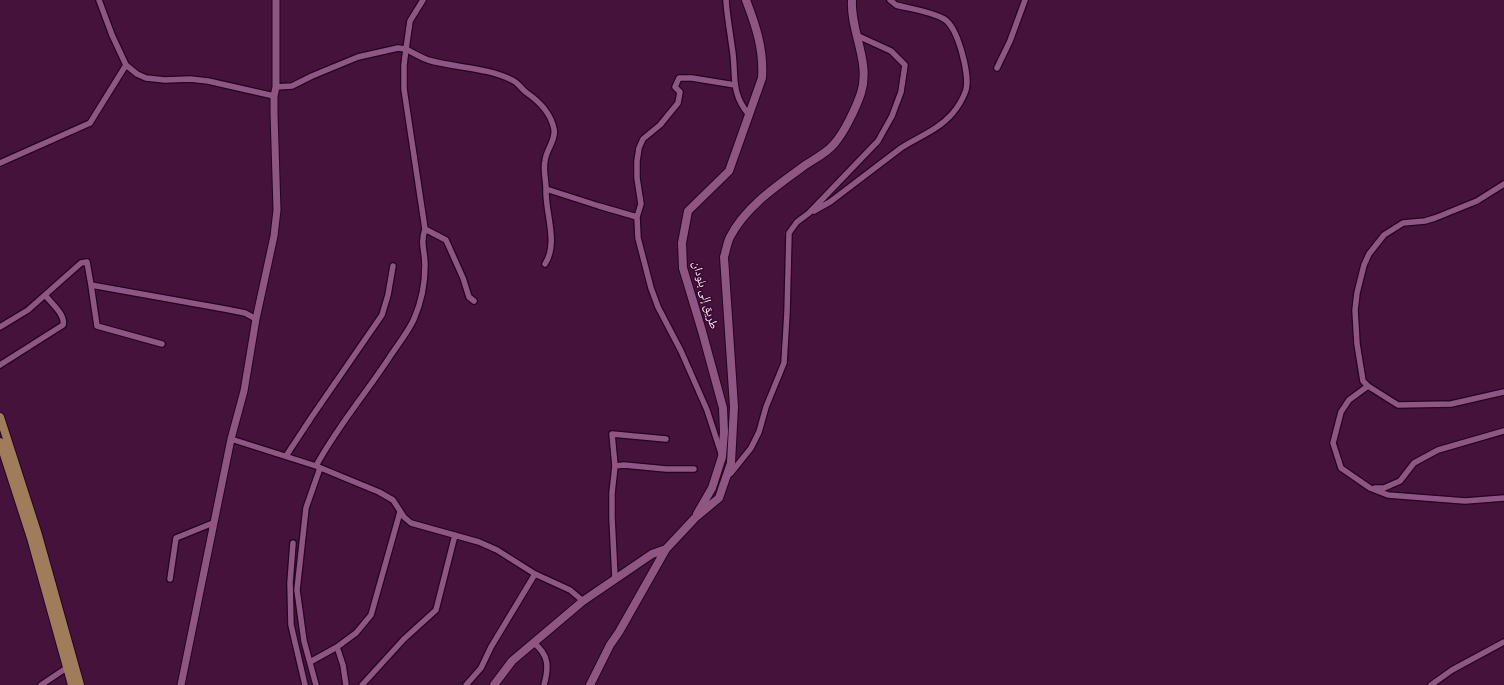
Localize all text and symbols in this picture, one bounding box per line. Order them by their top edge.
street label: طريق إلى بلودان [689,259,721,331]

